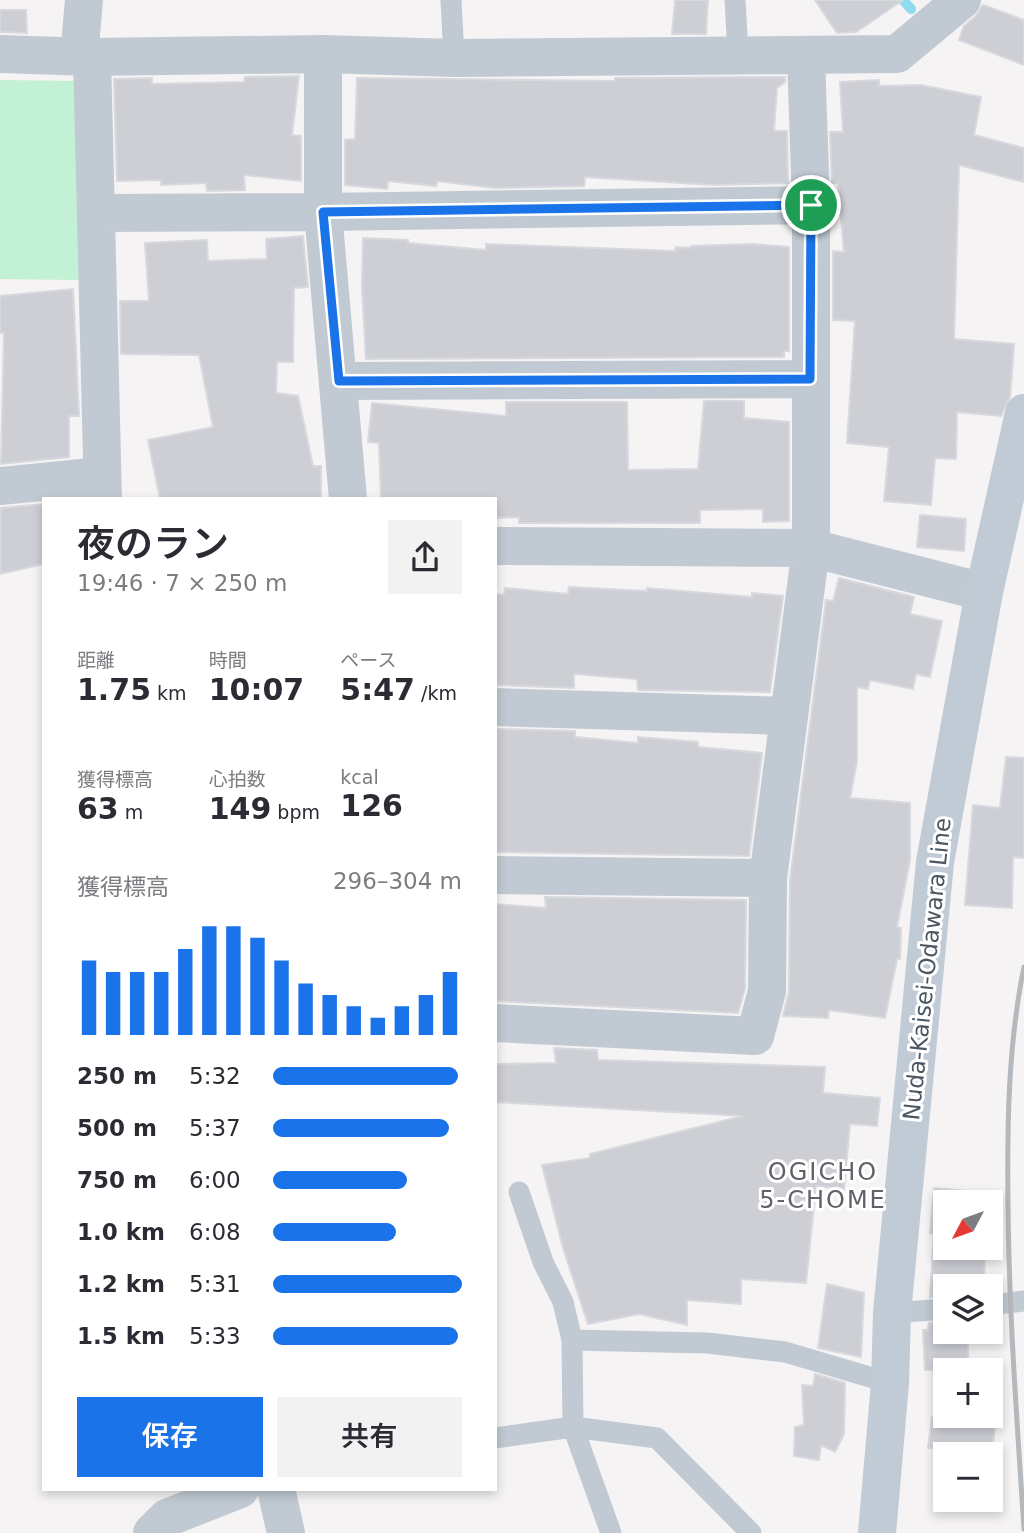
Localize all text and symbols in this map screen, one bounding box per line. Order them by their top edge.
pin [781,175,841,235]
icon: arrive [792,186,830,224]
button: share [388,520,462,594]
text: 夜のラン [77,522,229,566]
text: 19:46 · 7 × 250 m [77,570,287,596]
text: 距離 [77,649,115,671]
text: 時間 [209,649,247,671]
text: ペース [340,649,396,671]
text: 1.75 [77,672,151,707]
text: 10:07 [209,672,304,707]
text: 5:47 [340,672,415,707]
text: km [151,682,187,704]
text: /km [415,682,457,704]
text: kcal [340,766,379,788]
text: 獲得標高 [77,768,153,790]
text: 心拍数 [209,768,266,790]
text: 126 [340,788,403,823]
text: 63 [77,791,119,826]
text: 149 [209,791,271,826]
text: m [119,801,143,823]
text: bpm [271,801,320,823]
street label: Nuda-Kaisei-Odawara Line [898,817,956,1121]
text: 296–304 m [333,868,462,894]
text: 獲得標高 [77,874,169,900]
text: 250 m [77,1063,157,1089]
text: 5:32 [189,1063,241,1089]
text: 500 m [77,1115,157,1141]
text: 5:37 [189,1115,241,1141]
district label: OGICHO 5-CHOME [759,1158,887,1214]
text: 750 m [77,1167,157,1193]
text: 6:00 [189,1167,241,1193]
north arrow [933,1190,1003,1260]
map controls [933,1190,1003,1512]
text: 1.0 km [77,1219,165,1245]
text: 6:08 [189,1219,241,1245]
text: 1.2 km [77,1271,165,1297]
text: 5:31 [189,1271,241,1297]
button: layers [933,1274,1003,1344]
text: 1.5 km [77,1323,165,1349]
text: 5:33 [189,1323,241,1349]
button: + [933,1358,1003,1428]
button: 保存 [77,1397,263,1477]
button: 共有 [277,1397,462,1477]
button: − [933,1442,1003,1512]

